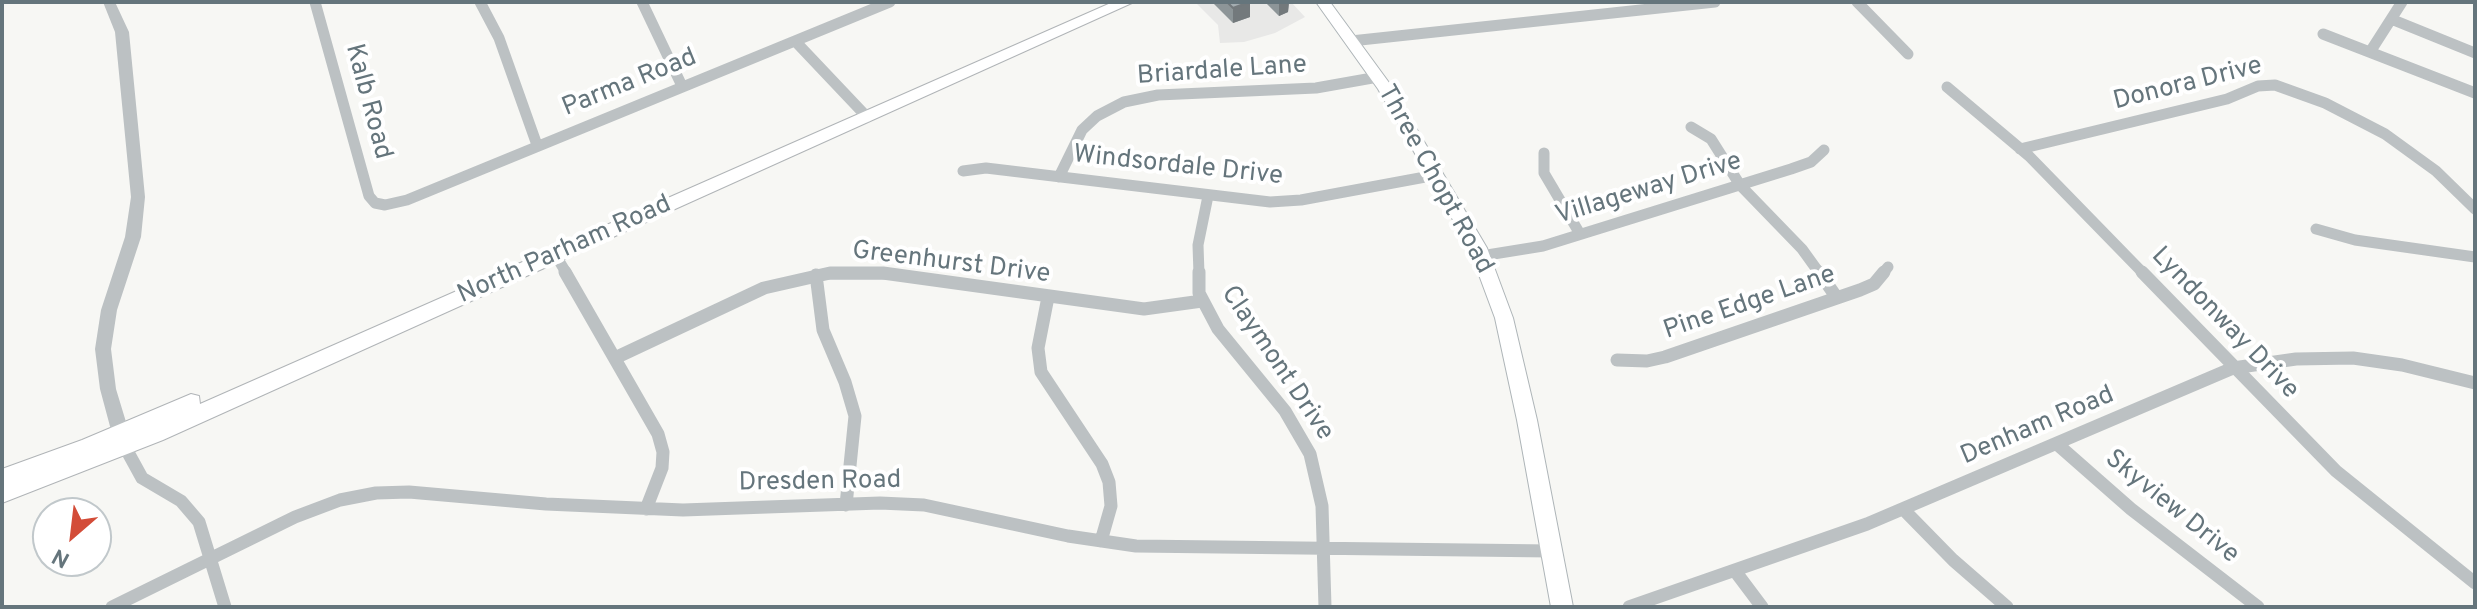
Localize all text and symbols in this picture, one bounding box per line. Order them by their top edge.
street label: Kalb Road [337,41,397,163]
street label: Parma Road [558,43,702,125]
street label: Briardale Lane [1136,51,1308,93]
street label: Donora Drive [2110,51,2266,119]
street label: Three Chopt Road [1369,80,1499,280]
street label: Windsordale Drive [1072,140,1284,194]
street label: Villageway Drive [1552,147,1746,233]
street label: North Parham Road [453,190,677,312]
street label: Greenhurst Drive [850,236,1052,292]
street label: Lyndonway Drive [2144,241,2304,407]
street label: Pine Edge Lane [1660,260,1840,348]
street label: Claymont Drive [1213,281,1339,447]
street label: Denham Road [1957,381,2119,473]
street label: Skyview Drive [2098,444,2244,572]
street label: Dresden Road [738,466,902,500]
north arrow [32,497,112,577]
text: N [48,541,75,572]

